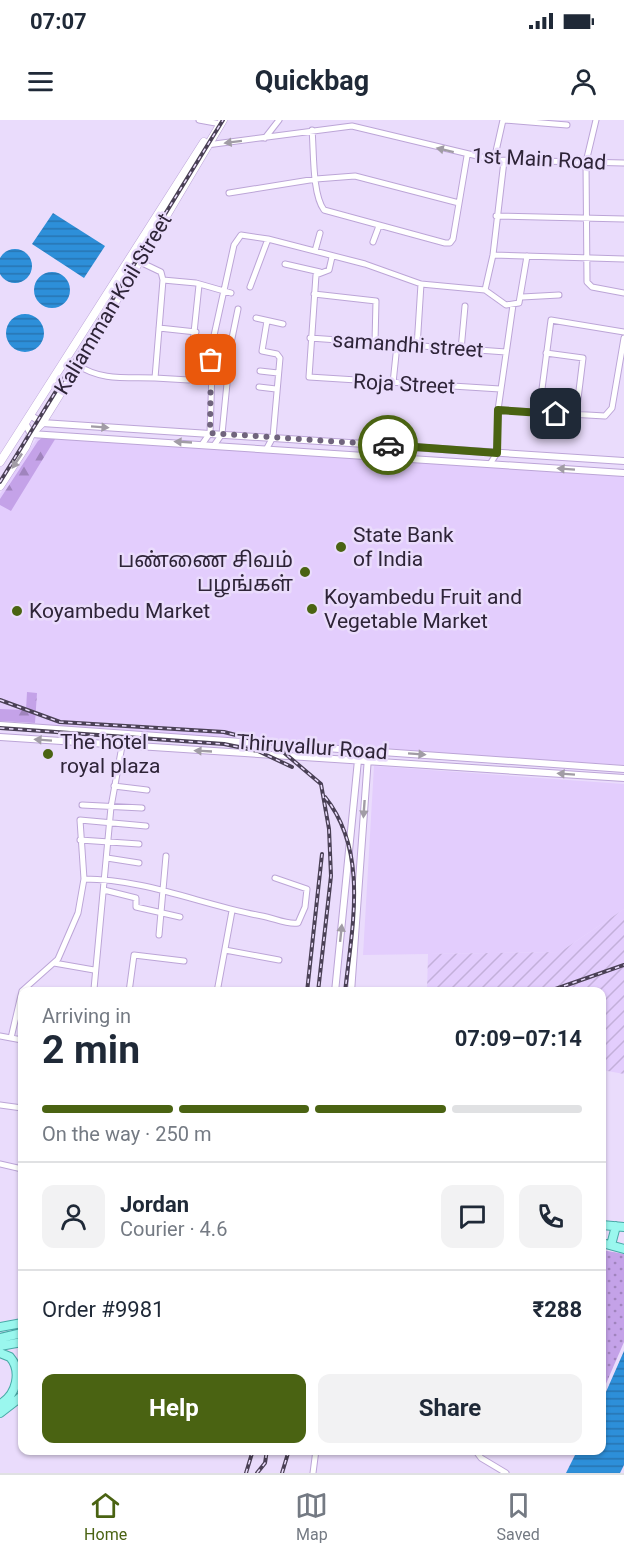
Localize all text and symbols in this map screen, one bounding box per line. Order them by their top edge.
text: 07:07 [30,9,87,34]
icon: menu [24,65,57,98]
text: Quickbag [255,65,369,97]
icon: person [567,65,600,98]
one-way arrow [223,138,242,147]
street label: 1st Main Road [471,143,607,175]
one-way arrow [435,145,453,154]
street label: Kaliamman Koil Street [49,209,177,399]
street label: samandhi street [332,328,484,362]
pin [185,334,236,385]
icon: bag [194,343,227,376]
street label: Roja Street [352,369,456,399]
pin [530,388,581,439]
icon: home [539,397,572,430]
courier [358,415,418,475]
one-way arrow [91,422,110,431]
icon: car [372,429,405,462]
one-way arrow [173,438,192,447]
one-way arrow [11,452,23,468]
one-way arrow [556,464,575,474]
place label: State Bank of India [353,523,454,571]
marker: State Bank of India [334,540,348,554]
place label: பண்ணை சிவம் பழங்கள் [118,548,294,598]
marker: பண்ணை சிவம் பழங்கள் [298,565,312,579]
place label: Koyambedu Fruit and Vegetable Market [324,585,522,633]
place label: Koyambedu Market [29,599,210,623]
marker: Koyambedu Fruit and Vegetable Market [305,602,319,616]
marker: Koyambedu Market [10,604,24,618]
place label: The hotel royal plaza [60,730,160,778]
street label: Thiruvallur Road [236,730,388,764]
one-way arrow [33,735,52,745]
marker: The hotel royal plaza [41,747,55,761]
one-way arrow [194,747,213,756]
one-way arrow [407,749,426,759]
one-way arrow [556,769,575,779]
one-way arrow [360,799,369,818]
one-way arrow [336,924,346,943]
text: Arriving in [42,1004,131,1028]
text: 07:09–07:14 [455,1026,582,1051]
text: 2 min [42,1027,140,1073]
text: On the way · 250 m [42,1122,211,1146]
button: person [42,1185,105,1248]
button: chat [441,1185,504,1248]
button: phone [519,1185,582,1248]
text: Jordan [120,1192,189,1217]
text: Courier · 4.6 [120,1217,227,1241]
text: Order #9981 [42,1297,164,1322]
text: ₹288 [533,1297,582,1322]
button: Help [42,1374,306,1443]
button: Share [318,1374,582,1443]
tab: Home [84,1489,127,1544]
tab: Map [295,1489,328,1544]
tab: Saved [497,1489,540,1544]

